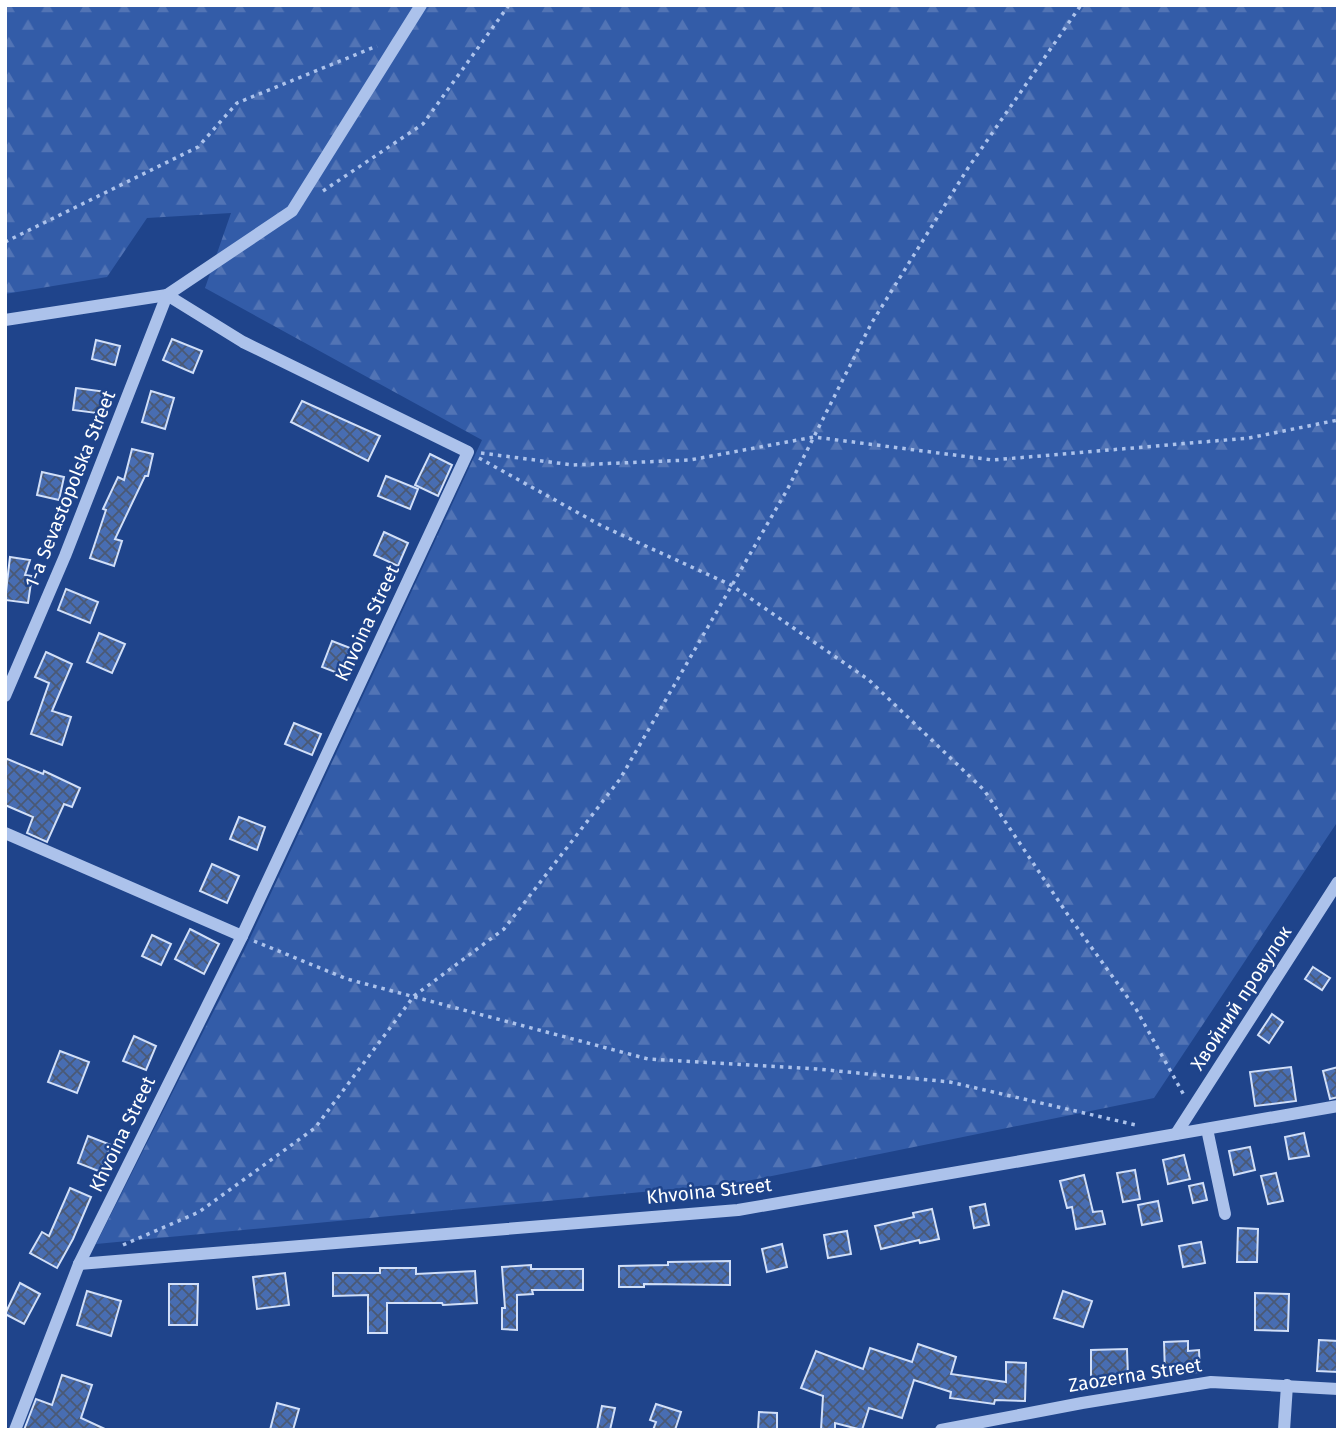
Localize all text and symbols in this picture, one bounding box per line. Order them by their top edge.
street label: 1-a Sevastopolska Street [20,387,120,591]
street label: Khvoina Street [330,561,404,685]
street label: Хвойний провулок [1186,921,1296,1075]
street label: Khvoina Street [84,1072,160,1196]
street label: Khvoina Street [645,1173,773,1209]
street label: Zaozerna Street [1067,1353,1204,1397]

